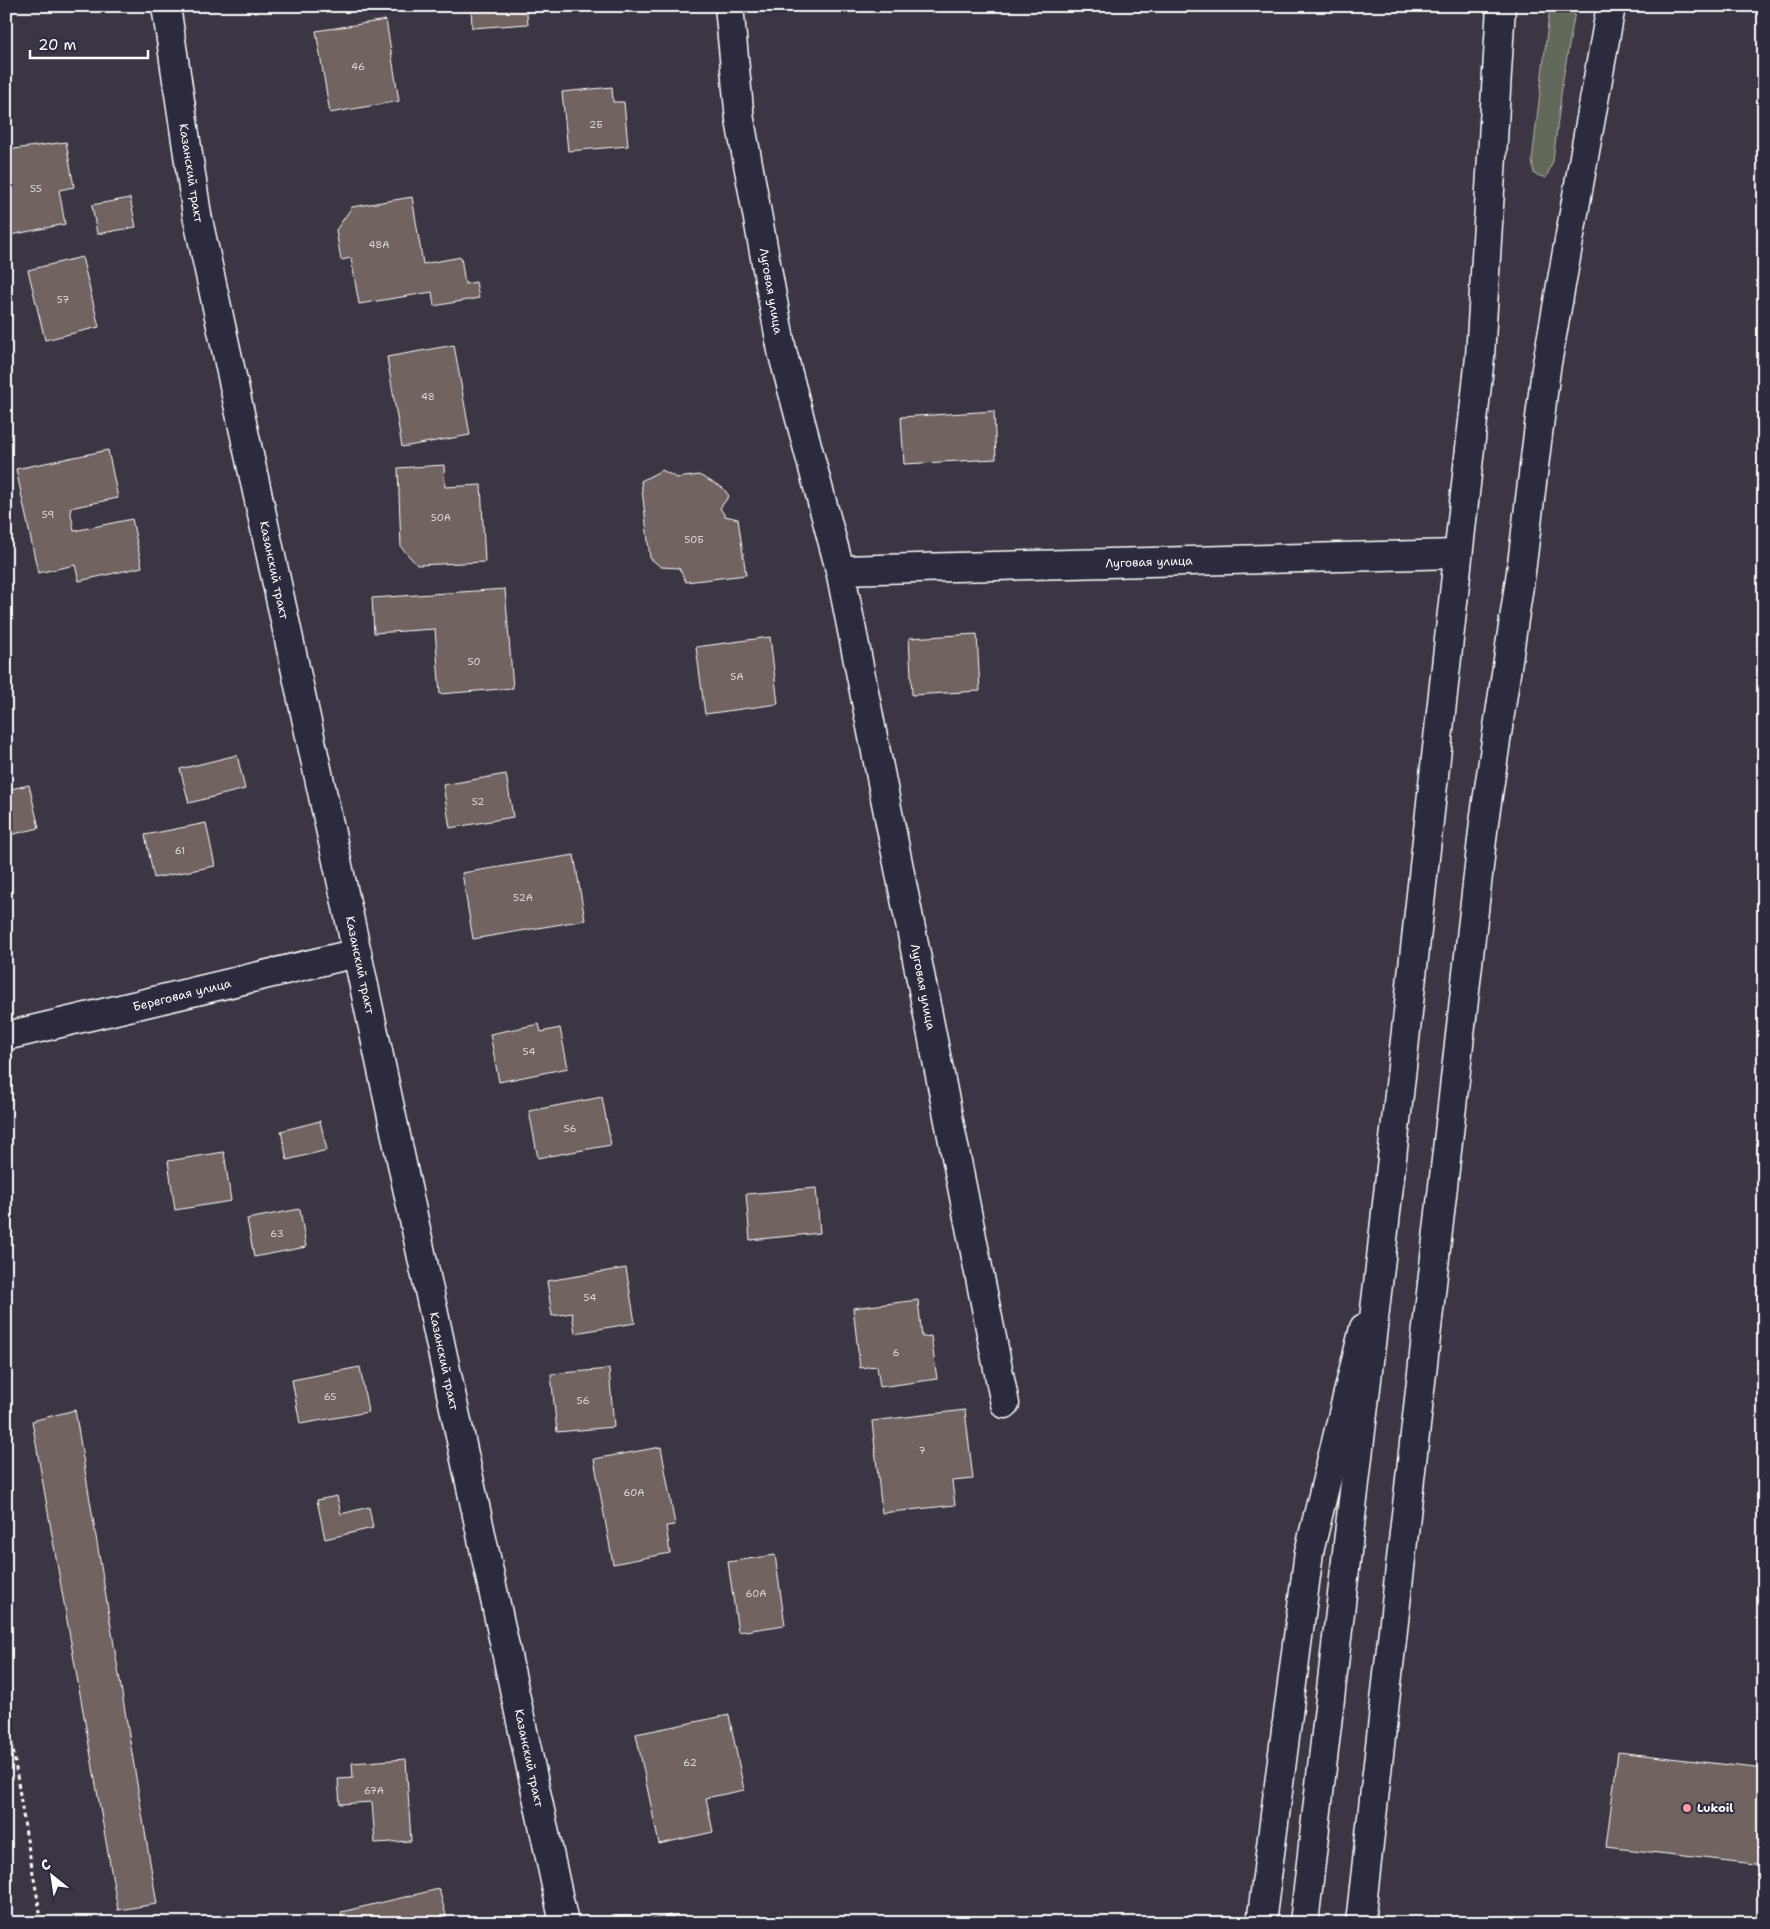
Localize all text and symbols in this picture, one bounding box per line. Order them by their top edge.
scale bar [30,28,148,60]
text: 20 m [38,35,77,55]
house number: 46 [351,60,365,73]
house number: 2Б [589,118,603,131]
street label: Казанский тракт [175,122,207,224]
house number: 55 [30,182,42,195]
house number: 48А [368,238,390,251]
street label: Луговая улица [756,247,787,336]
house number: 57 [57,293,69,306]
house number: 48 [421,390,435,403]
house number: 59 [42,508,54,521]
house number: 50А [431,511,451,524]
street label: Казанский тракт [256,519,292,621]
house number: 50Б [684,533,704,546]
street label: Луговая улица [1105,552,1193,572]
house number: 50 [467,655,481,668]
house number: 5А [730,670,744,683]
house number: 52 [472,795,484,808]
house number: 61 [175,844,185,857]
house number: 52А [513,891,533,904]
street label: Казанский тракт [342,914,378,1016]
street label: Луговая улица [907,943,939,1032]
street label: Береговая улица [131,975,233,1015]
house number: 54 [523,1045,535,1058]
house number: 56 [564,1122,576,1135]
house number: 63 [270,1227,284,1240]
house number: 54 [584,1291,596,1304]
street label: Казанский тракт [426,1310,462,1412]
house number: 6 [893,1346,900,1359]
house number: 65 [324,1390,336,1403]
house number: 56 [577,1394,589,1407]
house number: 7 [919,1444,926,1457]
house number: 60А [624,1486,645,1499]
house number: 60А [746,1587,767,1600]
street label: Казанский тракт [511,1707,547,1809]
house number: 62 [683,1756,697,1769]
house number: 67А [364,1784,384,1797]
place label: Lukoil [1697,1800,1733,1816]
marker: Lukoil [1681,1802,1693,1814]
north arrow [28,1852,78,1902]
text: С [37,1855,54,1875]

